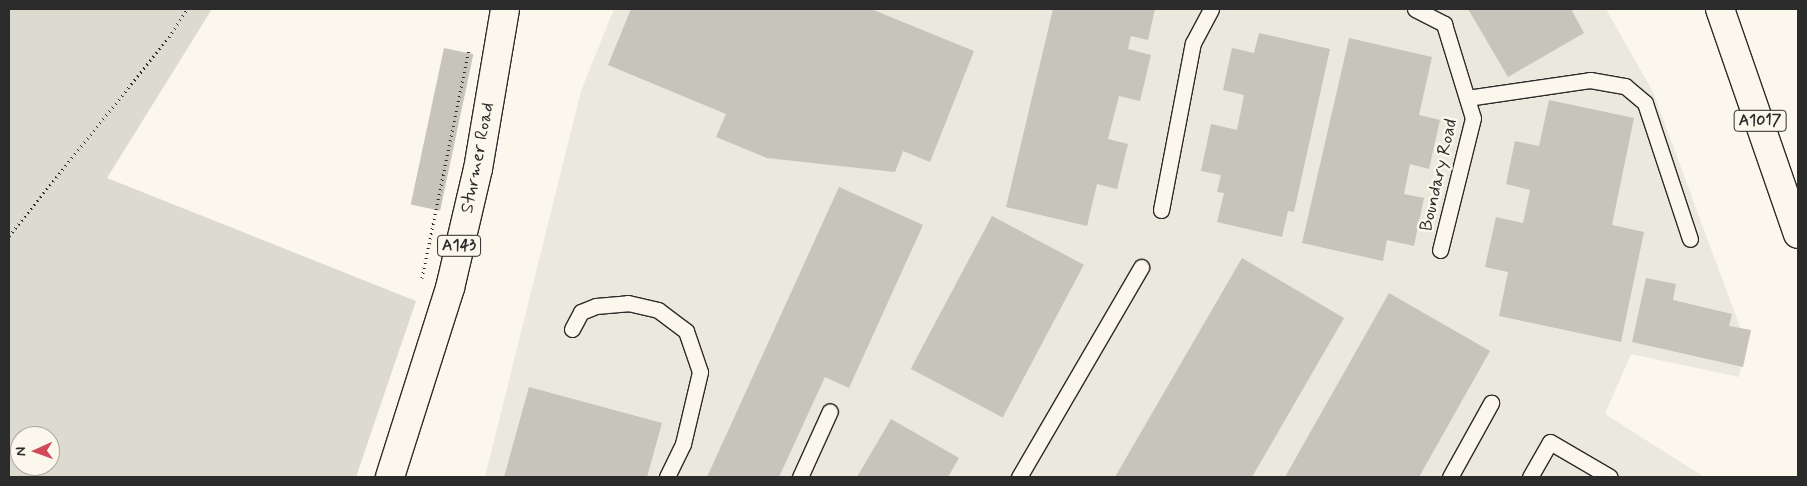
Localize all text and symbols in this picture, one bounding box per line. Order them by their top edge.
street label: Sturmer Road [457,102,499,214]
road number: A1017 [1732,108,1788,134]
street label: Boundary Road [1416,117,1462,233]
road number: A143 [436,232,482,260]
north arrow [10,426,60,476]
text: N [12,447,30,456]

